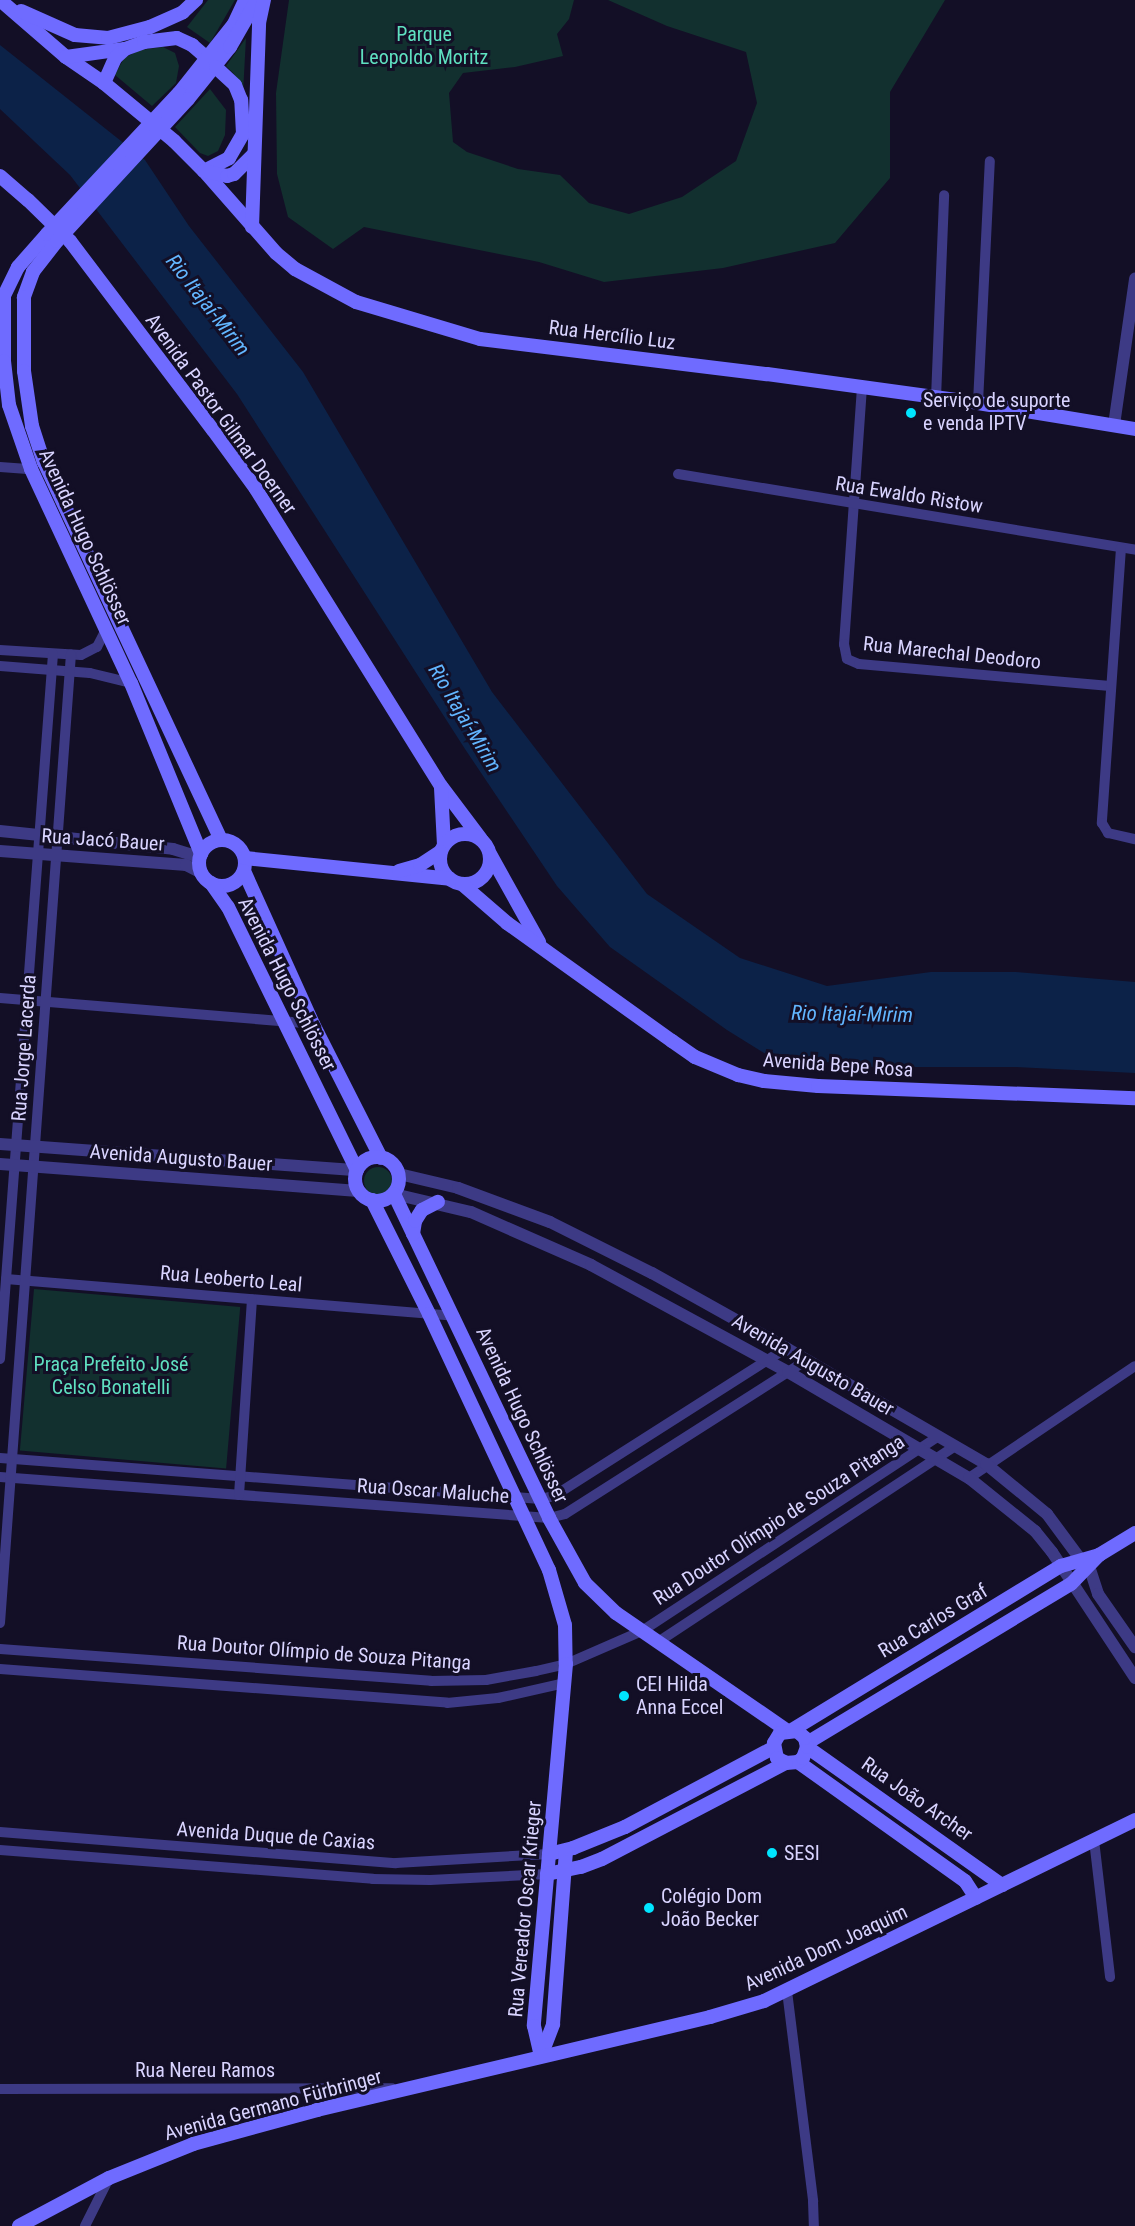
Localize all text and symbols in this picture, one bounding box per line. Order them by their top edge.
park label: Parque Leopoldo Moritz [360,23,488,70]
water label: Rio Itajaí-Mirim [161,249,255,361]
street label: Avenida Pastor Gilmar Doerner [140,309,302,519]
street label: Rua Hercílio Luz [547,315,677,355]
place label: Serviço de suporte e venda IPTV [923,389,1070,436]
marker: Serviço de suporte e venda IPTV [904,406,918,420]
street label: Avenida Hugo Schlösser [34,445,136,629]
street label: Rua Ewaldo Ristow [834,471,984,519]
street label: Rua Marechal Deodoro [862,632,1042,674]
water label: Rio Itajaí-Mirim [423,659,507,777]
street label: Rua Jacó Bauer [41,824,165,856]
street label: Avenida Hugo Schlösser [233,893,341,1075]
street label: Rua Jorge Lacerda [7,974,41,1122]
water label: Rio Itajaí-Mirim [791,1000,913,1028]
street label: Avenida Bepe Rosa [762,1048,914,1082]
street label: Avenida Augusto Bauer [89,1140,273,1176]
street label: Rua Leoberto Leal [159,1261,303,1297]
street label: Avenida Augusto Bauer [728,1309,898,1421]
street label: Avenida Hugo Schlösser [471,1323,573,1507]
park label: Praça Prefeito José Celso Bonatelli [34,1353,188,1400]
street label: Rua Doutor Olímpio de Souza Pitanga [649,1430,909,1610]
street label: Rua Oscar Maluche [356,1474,510,1508]
street label: Rua Carlos Graf [874,1579,992,1663]
street label: Rua Doutor Olímpio de Souza Pitanga [176,1631,472,1675]
place label: CEI Hilda Anna Eccel [636,1672,723,1719]
marker: CEI Hilda Anna Eccel [617,1689,631,1703]
street label: Rua João Archer [857,1752,977,1846]
street label: Rua Vereador Oscar Krieger [504,1800,546,2018]
street label: Avenida Duque de Caxias [176,1817,376,1855]
place label: SESI [784,1841,820,1865]
marker: SESI [765,1846,779,1860]
place label: Colégio Dom João Becker [661,1884,762,1931]
street label: Avenida Dom Joaquim [741,1900,911,1996]
marker: Colégio Dom João Becker [642,1901,656,1915]
street label: Rua Nereu Ramos [135,2058,275,2082]
street label: Avenida Germano Fürbringer [162,2064,384,2146]

